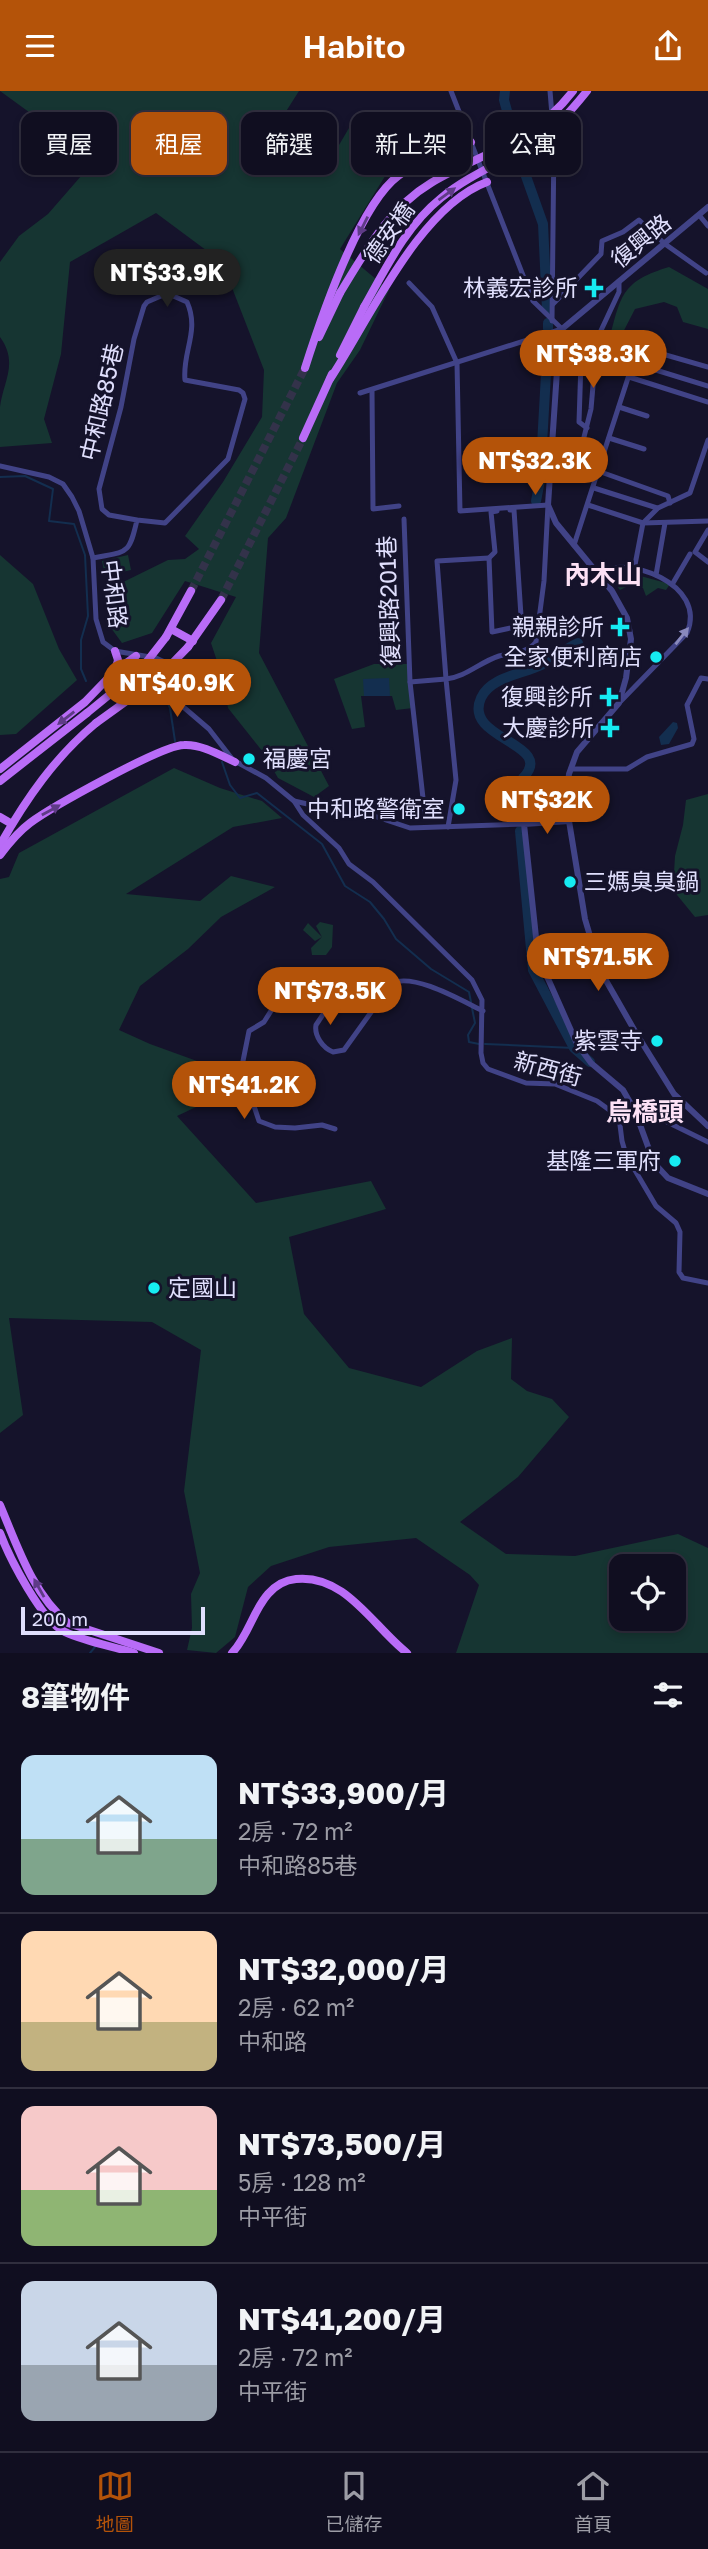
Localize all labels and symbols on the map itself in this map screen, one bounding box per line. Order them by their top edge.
one-way arrow [438,187,456,201]
street label: 德安橋 [357,196,419,269]
street label: 復興路 [605,208,676,273]
one-way arrow [357,216,368,236]
pin: NT$33.9K [95,249,239,309]
place label: 林義宏診所 [463,273,578,301]
marker: 林義宏診所 [584,278,604,298]
pin: NT$38.3K [521,331,665,390]
street label: 中和路85巷 [74,340,128,463]
pin: NT$32.3K [463,437,607,497]
street label: 復興路201巷 [372,535,404,667]
street label: 中和路 [97,558,133,630]
district label: 內木山 [564,559,642,590]
place label: 親親診所 [512,612,604,640]
marker: 親親診所 [610,617,630,637]
one-way arrow [675,627,690,645]
place label: 全家便利商店 [504,642,642,670]
marker: 全家便利商店 [648,649,664,665]
pin: NT$40.9K [105,659,249,719]
place label: 復興診所 [501,682,593,710]
marker: 復興診所 [599,687,619,707]
one-way arrow [57,710,75,725]
place label: 大慶診所 [502,713,594,741]
marker: 大慶診所 [600,718,620,738]
place label: 福慶宮 [263,744,332,772]
marker: 福慶宮 [241,751,257,767]
pin: NT$32K [490,777,604,836]
place label: 中和路警衛室 [307,794,445,822]
marker: 中和路警衛室 [451,801,467,817]
one-way arrow [41,804,60,816]
place label: 三媽臭臭鍋 [584,867,699,895]
marker: 三媽臭臭鍋 [562,874,578,890]
pin: NT$71.5K [526,933,670,993]
pin: NT$73.5K [258,967,402,1027]
place label: 紫雲寺 [574,1026,643,1054]
marker: 紫雲寺 [649,1033,665,1049]
street label: 新西街 [511,1046,585,1090]
pin: NT$41.2K [172,1061,316,1121]
district label: 烏橋頭 [606,1096,684,1127]
place label: 基隆三軍府 [546,1146,661,1174]
marker: 基隆三軍府 [667,1153,683,1169]
place label: 定國山 [168,1273,237,1301]
marker: 定國山 [146,1280,162,1296]
one-way arrow [33,1578,45,1598]
scale bar [21,1604,205,1636]

